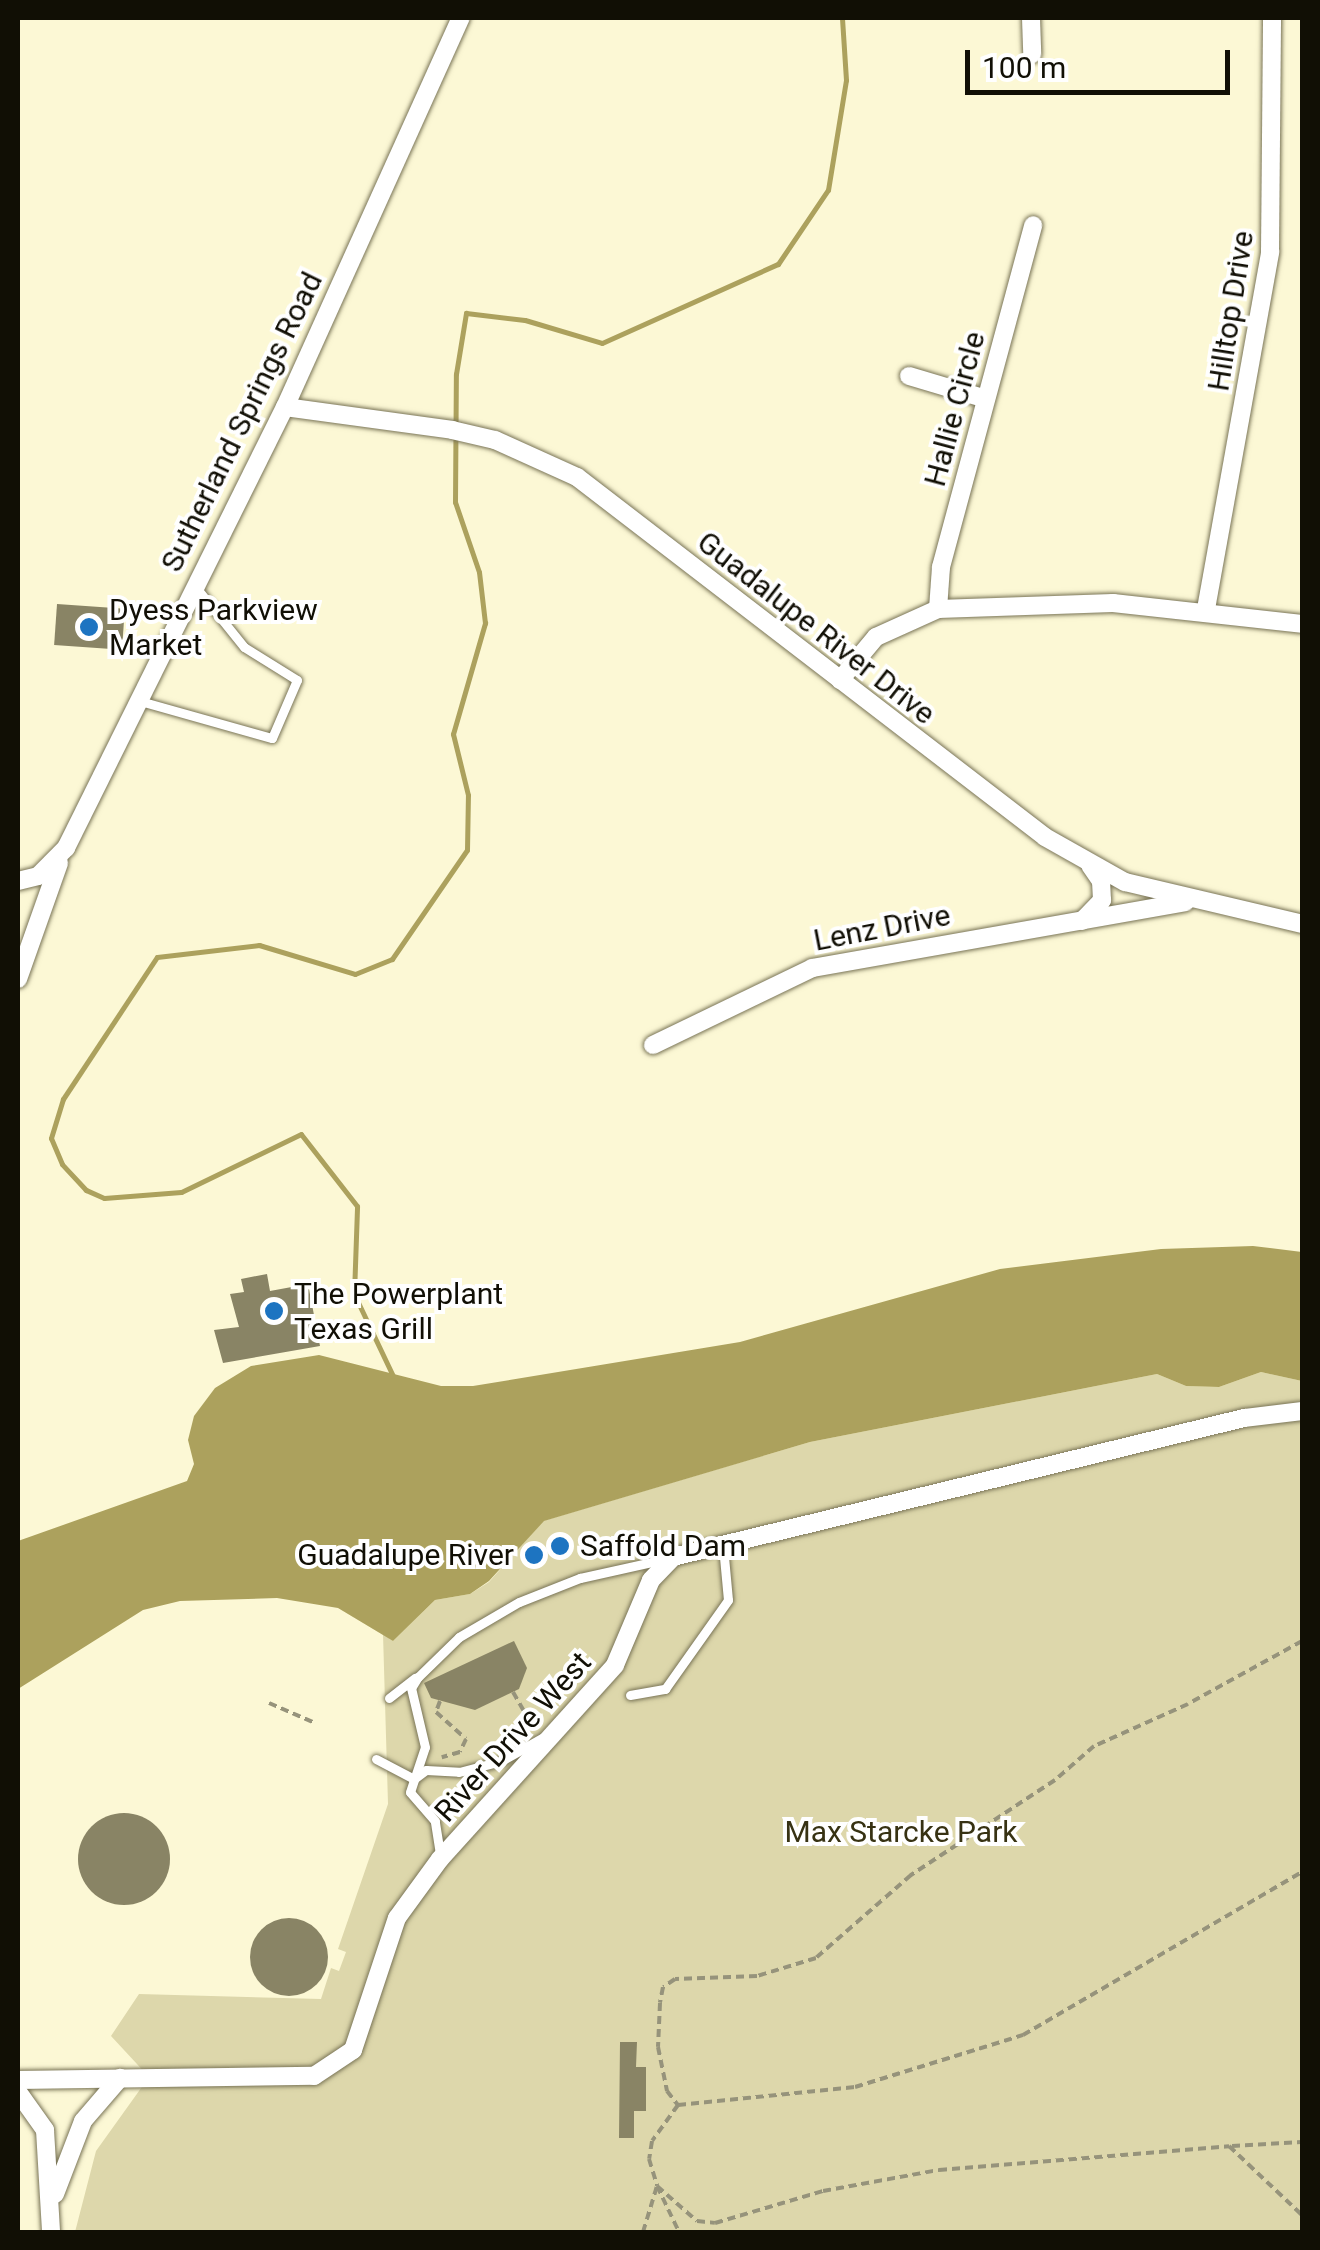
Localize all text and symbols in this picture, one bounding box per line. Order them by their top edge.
scale bar [970,30,1235,92]
text: 100 m [982,50,1066,85]
street label: Hilltop Drive [1201,228,1261,394]
street label: Sutherland Springs Road [154,266,330,578]
street label: Hallie Circle [917,328,993,490]
street label: Guadalupe River Drive [690,524,942,732]
place label: Dyess Parkview Market [109,592,318,662]
marker: Dyess Parkview Market [78,616,100,638]
street label: Lenz Drive [811,897,953,959]
place label: The Powerplant Texas Grill [294,1276,503,1346]
marker: The Powerplant Texas Grill [263,1300,285,1322]
place label: Saffold Dam [580,1528,746,1564]
marker: Saffold Dam [549,1535,571,1557]
place label: Guadalupe River [297,1537,514,1573]
marker: Guadalupe River [523,1544,545,1566]
street label: River Drive West [427,1645,599,1829]
park label: Max Starcke Park [784,1814,1018,1850]

